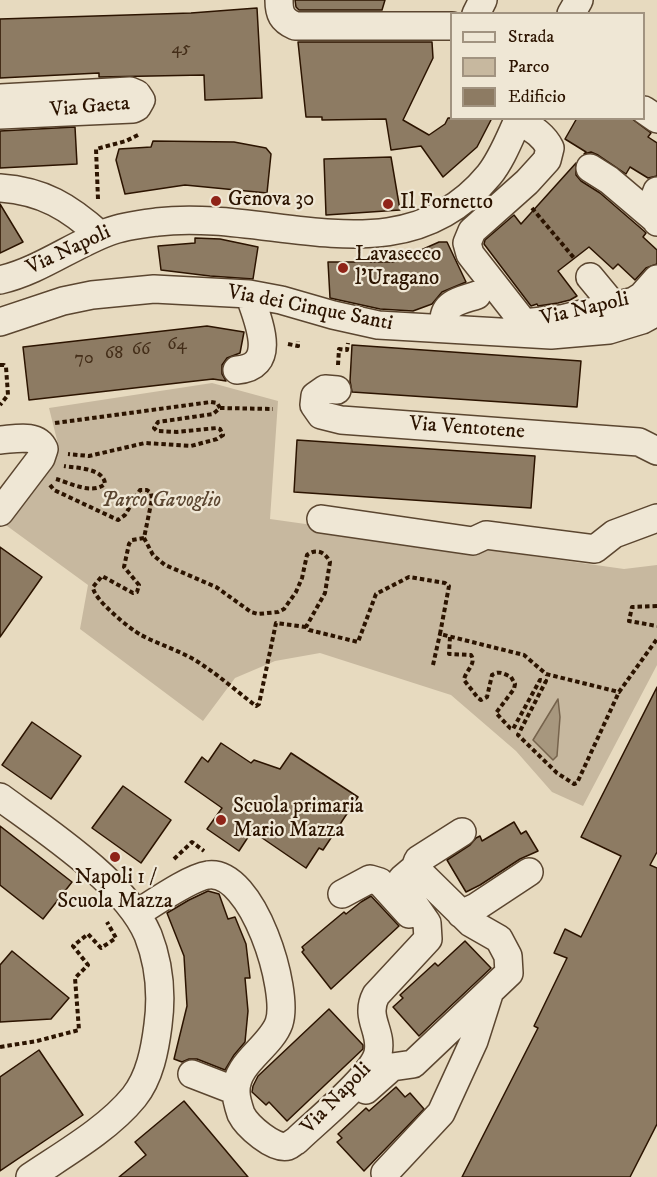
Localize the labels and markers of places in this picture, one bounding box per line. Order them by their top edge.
place label: Genova 30 [228,188,314,214]
place label: Il Fornetto [400,191,493,217]
marker: Genova 30 [209,194,223,208]
marker: Il Fornetto [381,197,395,211]
place label: Lavasecco l'Uragano [355,243,441,293]
marker: Lavasecco l'Uragano [336,261,350,275]
place label: Scuola primaria Mario Mazza [233,795,364,845]
marker: Scuola primaria Mario Mazza [214,813,228,827]
marker: Napoli 1 / Scuola Mazza [108,850,122,864]
place label: Napoli 1 / Scuola Mazza [57,866,173,916]

